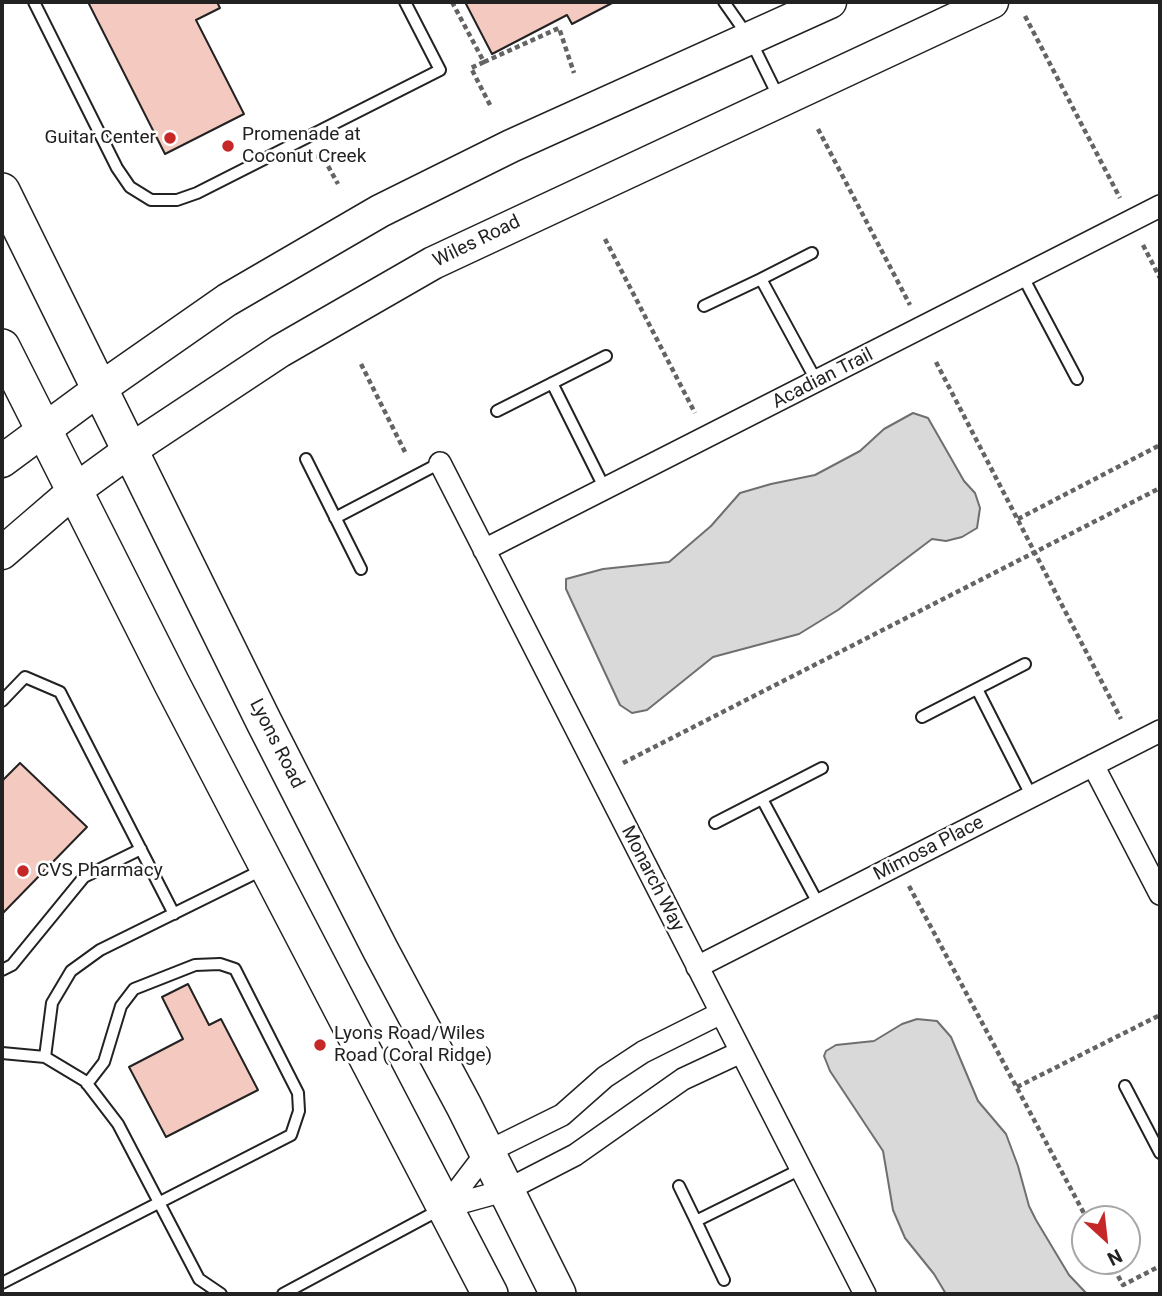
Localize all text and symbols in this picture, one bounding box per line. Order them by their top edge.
place label: Promenade at Coconut Creek [242,124,366,168]
place label: Guitar Center [45,127,156,149]
marker: Guitar Center [162,130,178,146]
marker: Promenade at Coconut Creek [220,138,236,154]
street label: Wiles Road [430,211,524,273]
street label: Acadian Trail [769,344,877,414]
street label: Lyons Road [244,695,308,793]
street label: Mimosa Place [870,811,988,887]
street label: Monarch Way [616,822,688,936]
place label: CVS Pharmacy [37,860,163,882]
marker: CVS Pharmacy [15,863,31,879]
place label: Lyons Road/Wiles Road (Coral Ridge) [334,1023,492,1067]
marker: Lyons Road/Wiles Road (Coral Ridge) [312,1037,328,1053]
north arrow [1071,1205,1141,1275]
text: N [1104,1244,1126,1271]

